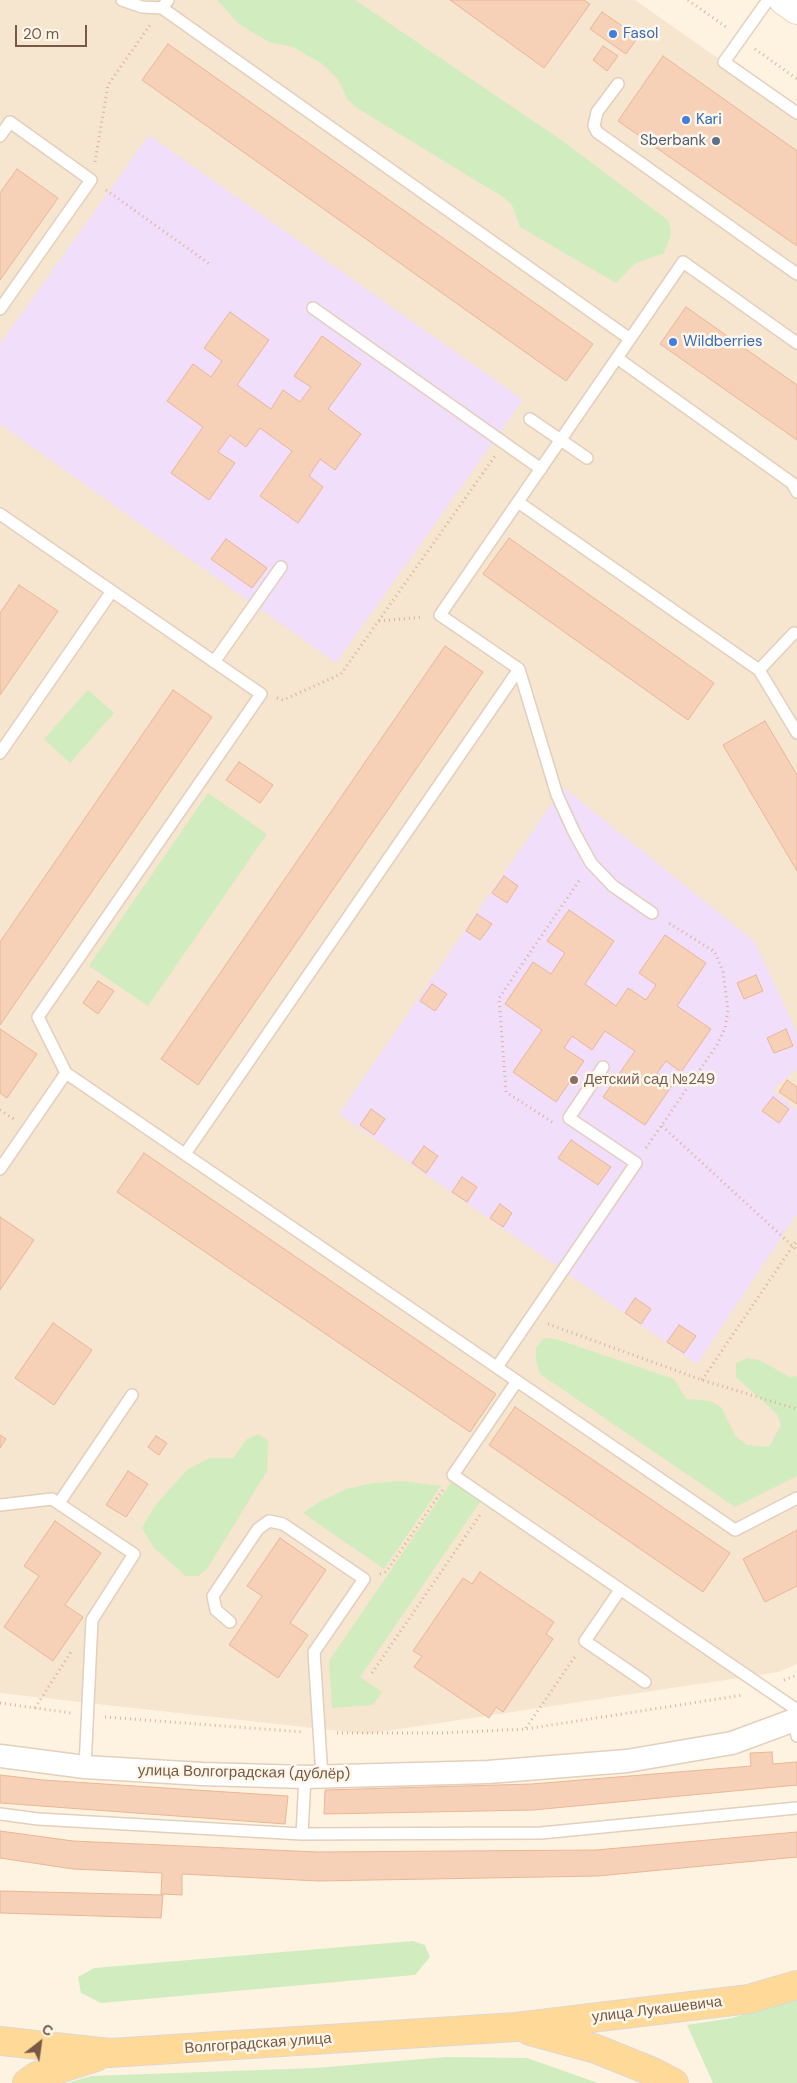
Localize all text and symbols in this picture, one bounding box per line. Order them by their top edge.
scale bar [18,15,90,47]
text: 20 m [23,24,59,44]
place label: Fasol [623,25,658,43]
marker: Fasol [607,28,619,40]
place label: Kari [696,111,722,129]
marker: Kari [680,114,692,126]
place label: Sberbank [640,132,706,150]
marker: Sberbank [710,135,722,147]
place label: Wildberries [683,333,763,351]
marker: Wildberries [667,336,679,348]
place label: Детский сад №249 [584,1071,715,1089]
marker: Детский сад №249 [568,1074,580,1086]
street label: улица Волгоградская (дублёр) [138,1762,350,1784]
street label: улица Лукашевича [591,1993,723,2027]
north arrow [15,2018,65,2068]
text: С [39,2020,56,2040]
street label: Волгоградская улица [184,2030,332,2058]

